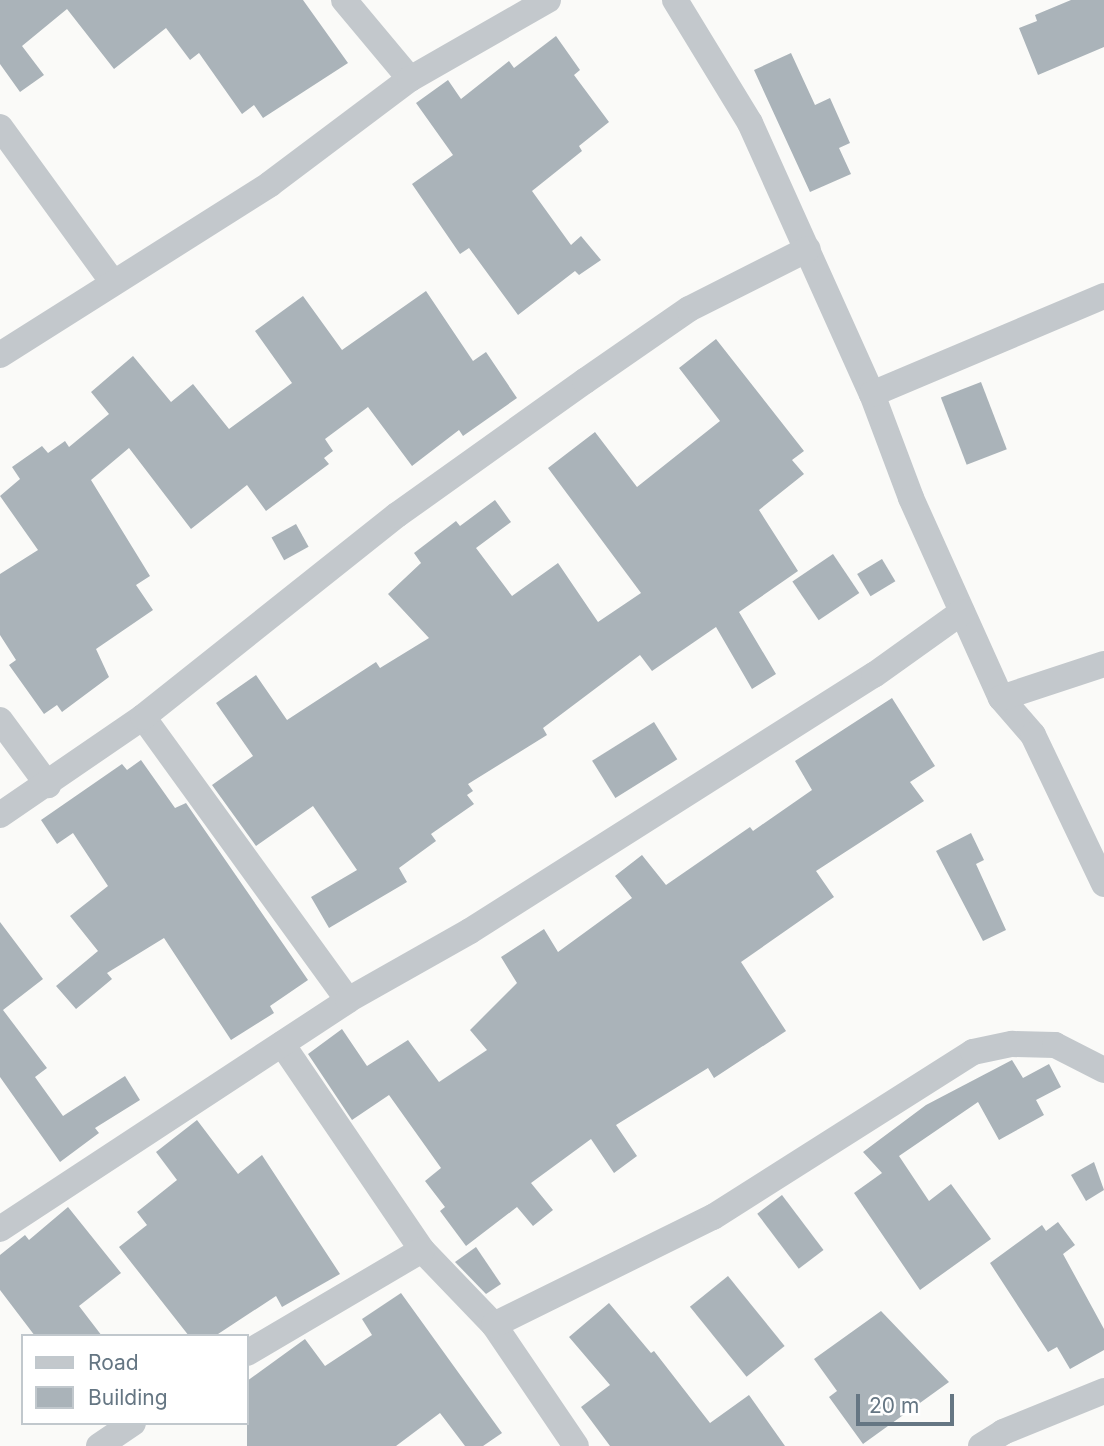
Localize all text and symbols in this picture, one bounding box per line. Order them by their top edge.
legend [21,1334,248,1425]
text: Road [88,1350,139,1375]
scale bar [859,1380,957,1424]
text: Building [88,1385,168,1410]
text: 20 m [869,1393,919,1418]

